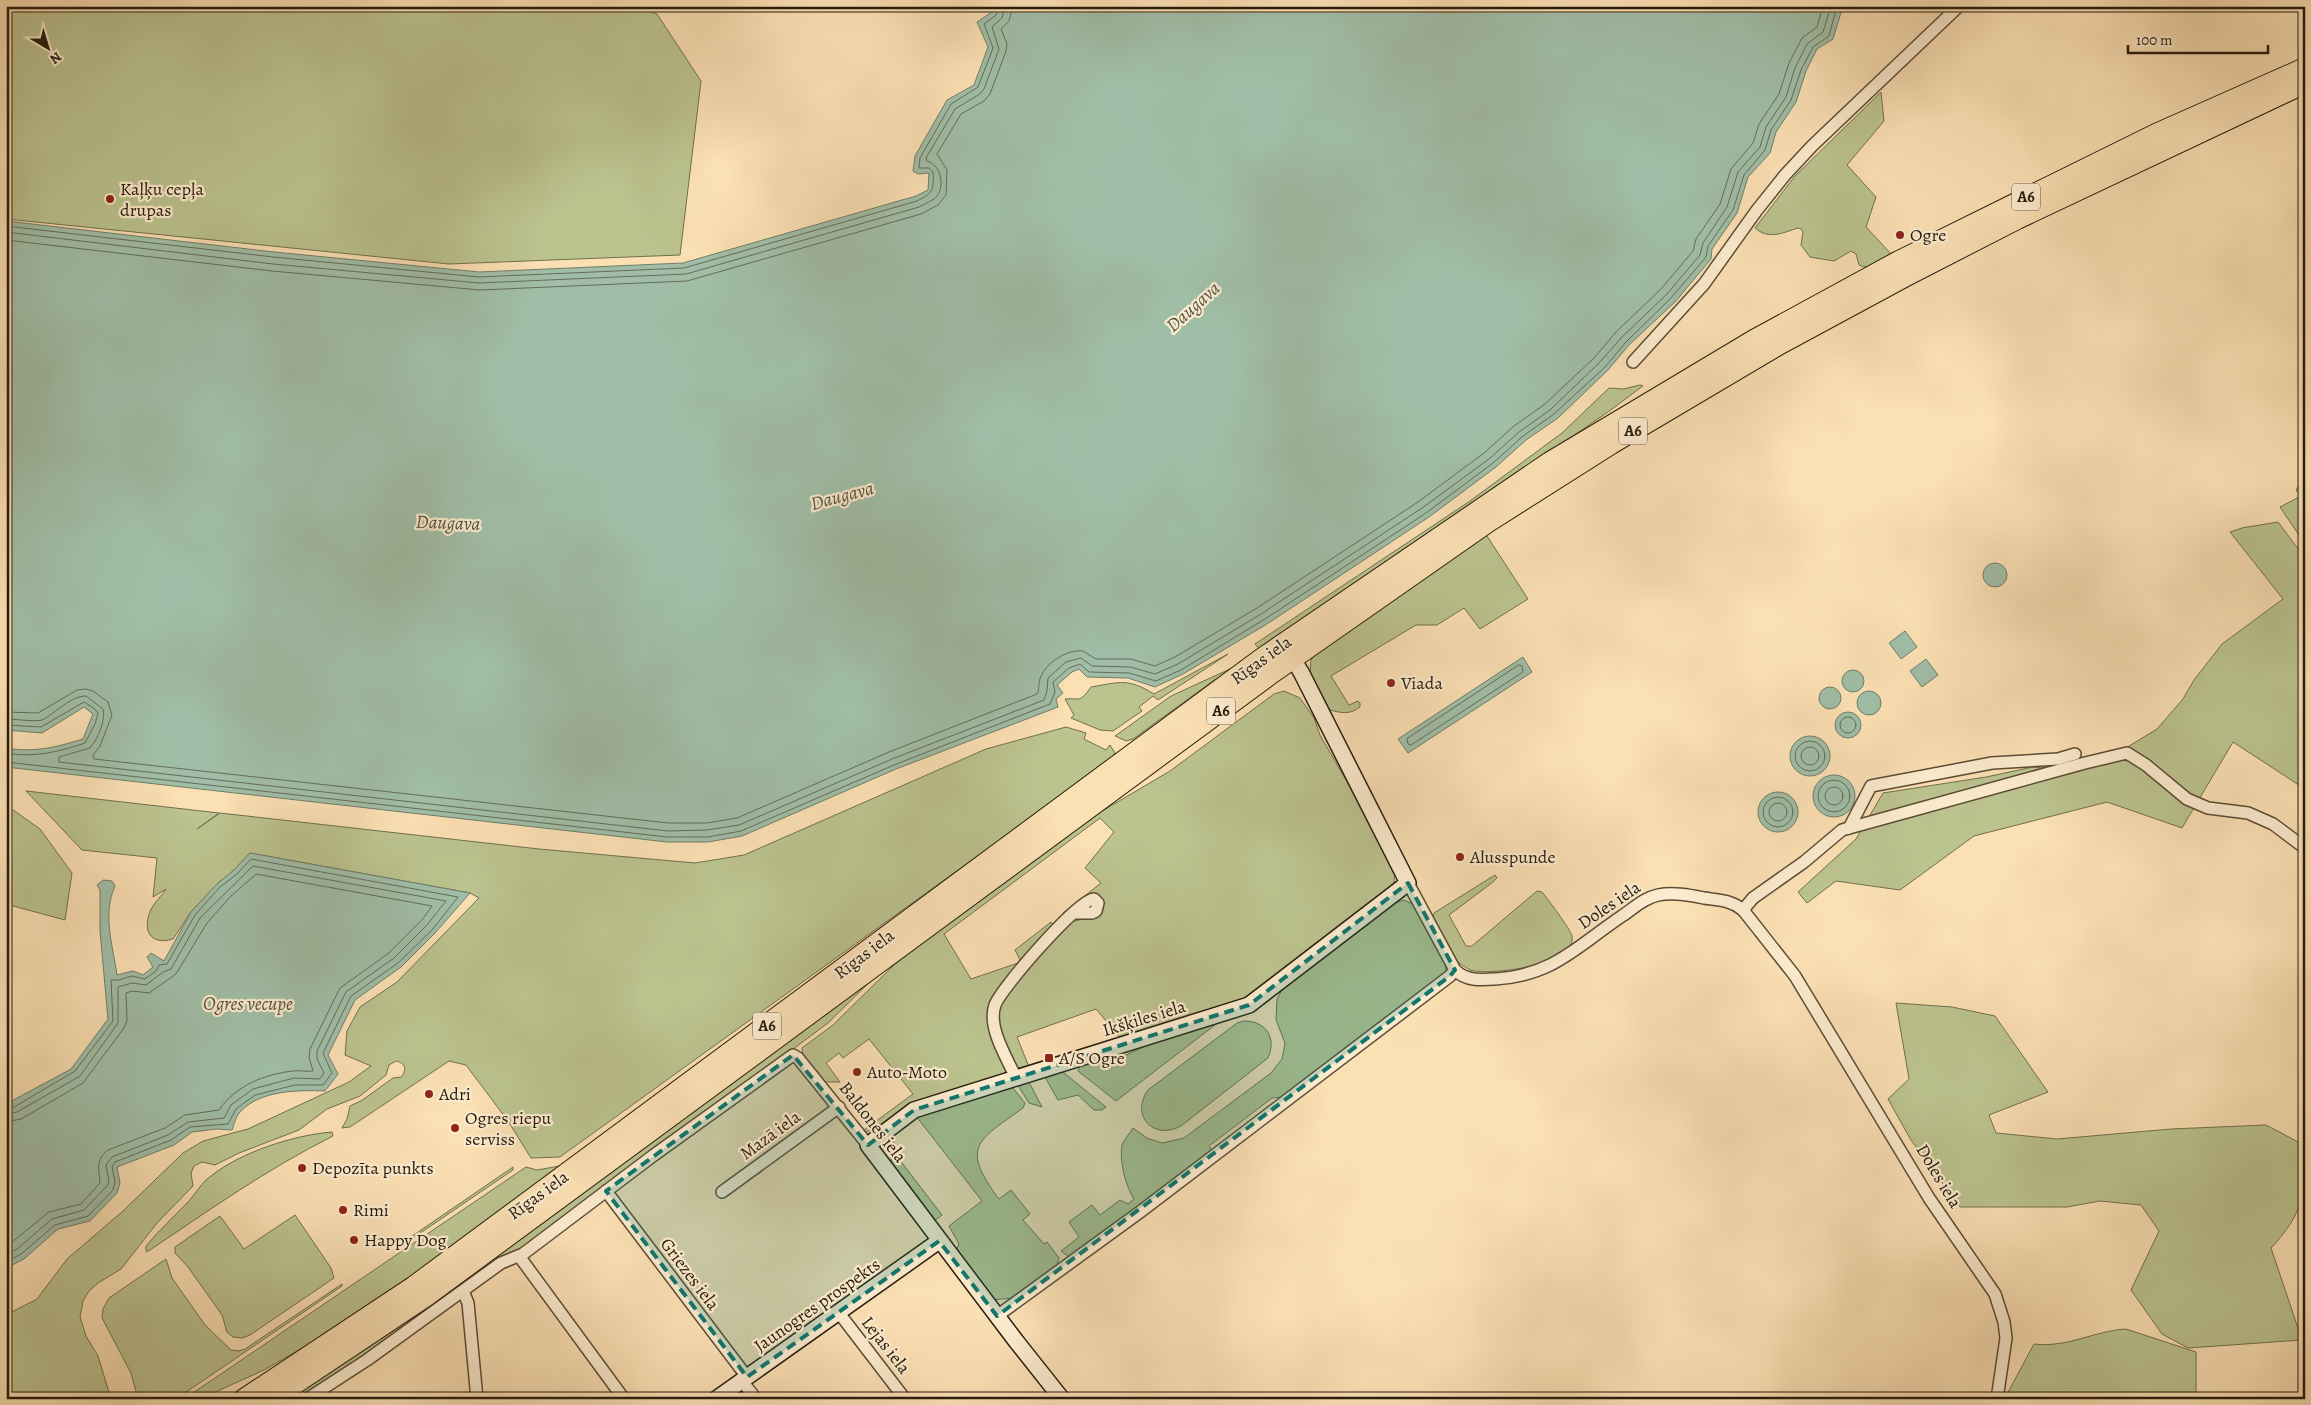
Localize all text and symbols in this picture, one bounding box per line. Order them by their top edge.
north arrow [22,22,72,72]
scale bar [2128,22,2268,54]
text: 100 m [2136,30,2173,50]
text: N [46,47,66,68]
place label: Kaļķu cepļa drupas [120,177,204,222]
road number: A6 [2012,183,2040,210]
marker: Kaļķu cepļa drupas [104,193,116,205]
place label: Ogre [1910,223,1946,247]
marker: Ogre [1894,229,1906,241]
water label: Daugava [1160,276,1226,338]
road number: A6 [1619,418,1647,444]
water label: Daugava [807,475,877,517]
water label: Daugava [415,509,481,537]
street label: Rīgas iela [1226,629,1297,690]
place label: Viada [1400,671,1443,695]
marker: Viada [1385,677,1397,689]
road number: A6 [1207,698,1235,724]
place label: Alusspunde [1469,845,1556,869]
marker: Alusspunde [1454,851,1466,863]
street label: Doles iela [1573,875,1646,935]
street label: Rīgas iela [829,923,900,985]
water label: Ogres vecupe [203,991,293,1017]
street label: Ikšķiles iela [1099,994,1189,1042]
road number: A6 [753,1012,781,1040]
place label: A/S Ogre [1058,1046,1125,1070]
marker: A/S Ogre [1043,1052,1055,1064]
place label: Auto-Moto [866,1060,947,1084]
marker: Auto-Moto [851,1066,863,1078]
street label: Baldones iela [834,1076,913,1168]
place label: Adri [438,1082,471,1106]
marker: Adri [423,1088,435,1100]
street label: Mazā iela [735,1104,806,1165]
place label: Ogres riepu serviss [465,1106,552,1151]
marker: Ogres riepu serviss [449,1122,461,1134]
street label: Doles iela [1910,1139,1968,1213]
place label: Depozīta punkts [312,1156,434,1180]
marker: Depozīta punkts [296,1162,308,1174]
street label: Rīgas iela [503,1164,574,1225]
place label: Rimi [353,1198,389,1222]
marker: Rimi [337,1204,349,1216]
place label: Happy Dog [364,1228,447,1252]
street label: Griezes iela [655,1233,725,1316]
marker: Happy Dog [348,1234,360,1246]
street label: Jaunogres prospekts [749,1252,885,1358]
street label: Lejas iela [856,1311,916,1379]

